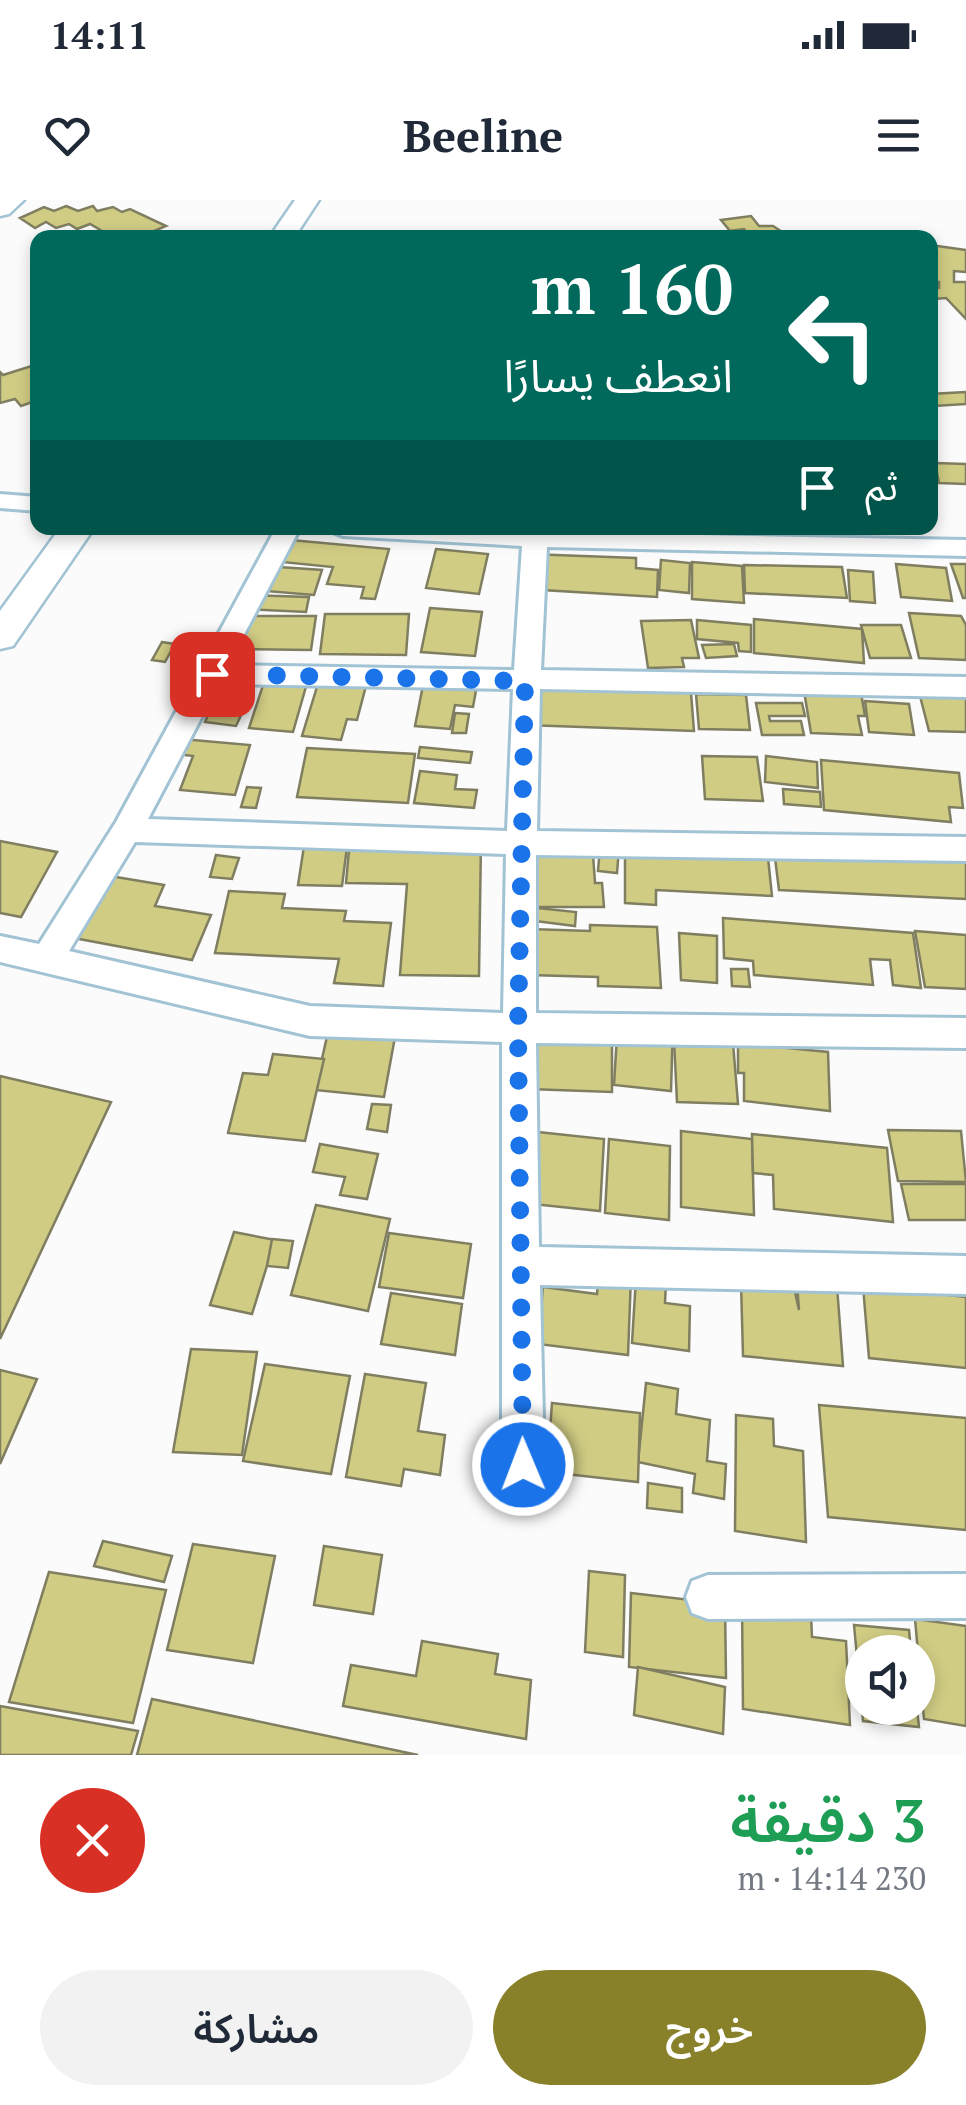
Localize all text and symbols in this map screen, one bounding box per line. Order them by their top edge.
text: 14:11 [50,10,149,60]
text: Beeline [403,105,563,165]
icon: heart [40,108,95,163]
icon: menu [871,108,926,163]
text: 160 m [531,241,733,334]
icon: left [768,270,898,400]
text: انعطف يسارًا [504,345,733,405]
icon: arrive [790,460,845,515]
text: ثم [865,461,898,511]
pin [170,632,255,717]
icon: arrive [185,647,240,702]
position arrow [471,1413,575,1517]
map controls [845,1635,935,1725]
button: sound [845,1635,935,1725]
text: 3 دقيقة [730,1780,926,1859]
button: close [40,1788,145,1893]
text: 230 m · 14:14 [738,1857,926,1899]
button: مشاركة [40,1970,473,2085]
button: خروج [493,1970,926,2085]

